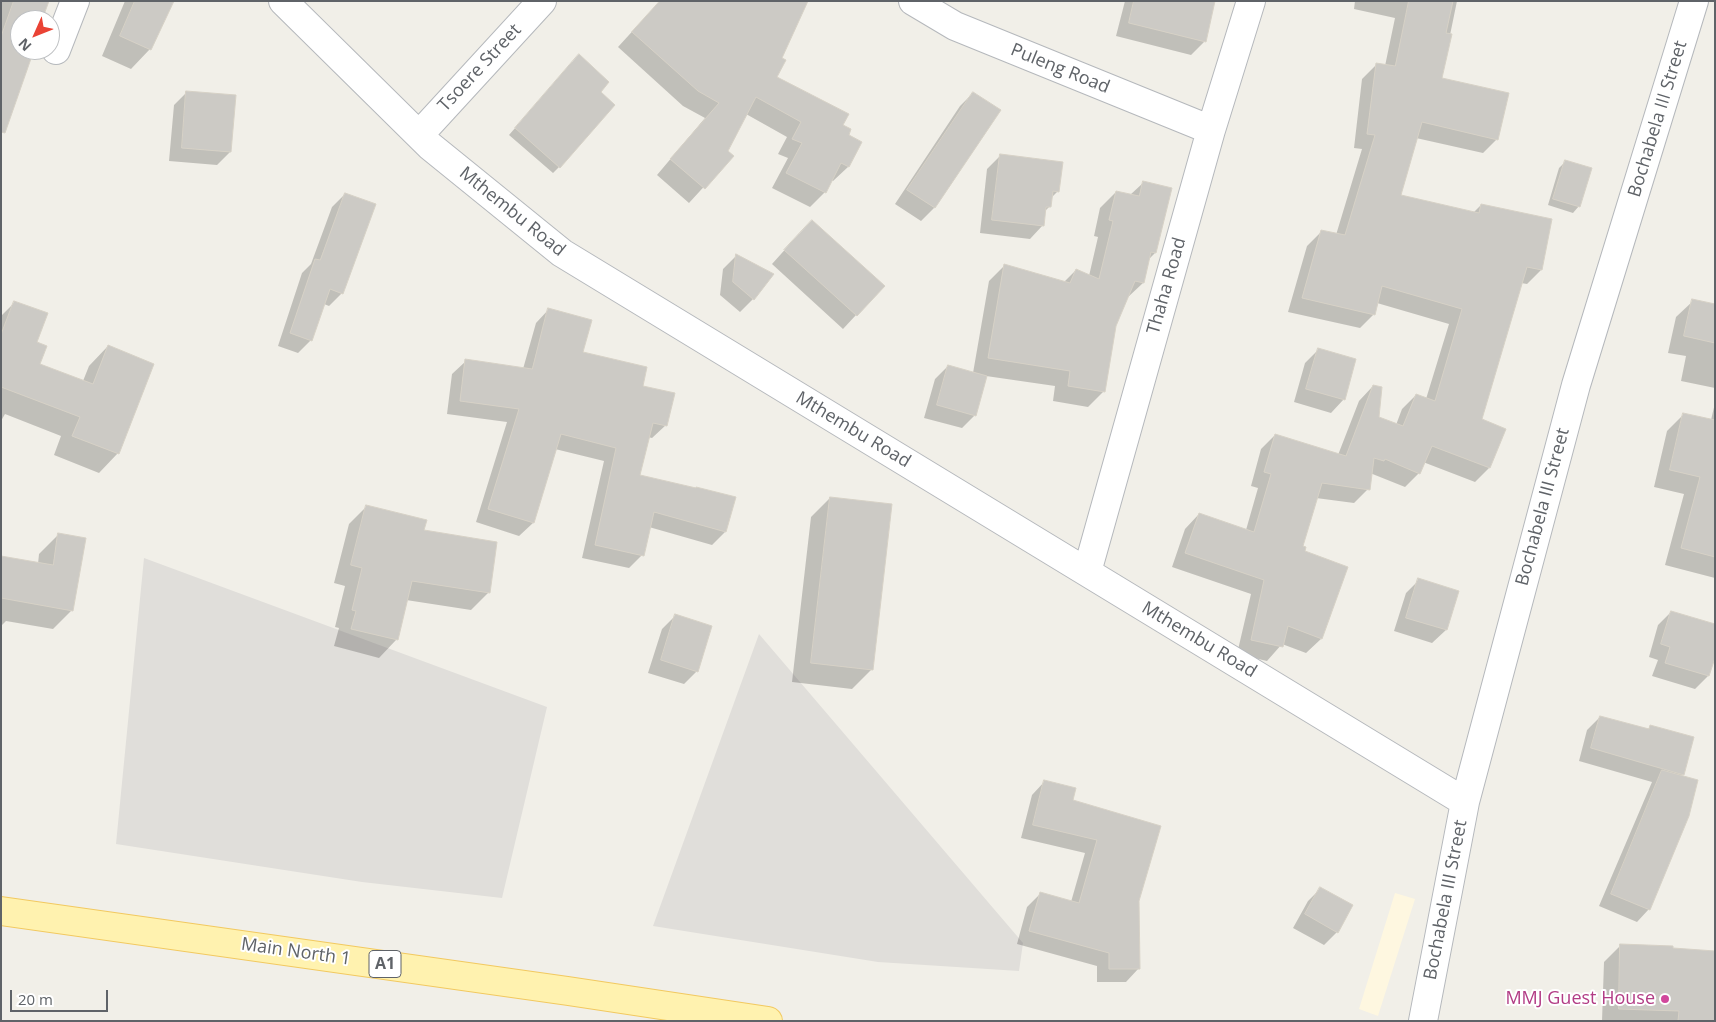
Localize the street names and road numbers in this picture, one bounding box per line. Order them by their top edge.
street label: Tsoere Street [434,20,526,116]
street label: Bochabela III Street [1624,38,1692,200]
street label: Puleng Road [1007,39,1113,99]
street label: Mthembu Road [455,163,569,261]
street label: Thaha Road [1143,235,1191,337]
street label: Mthembu Road [792,387,914,473]
street label: Bochabela III Street [1512,426,1574,588]
street label: Mthembu Road [1138,597,1260,683]
street label: Bochabela III Street [1420,818,1472,982]
street label: Main North 1 [240,934,352,970]
road number: A1 [369,951,401,978]

